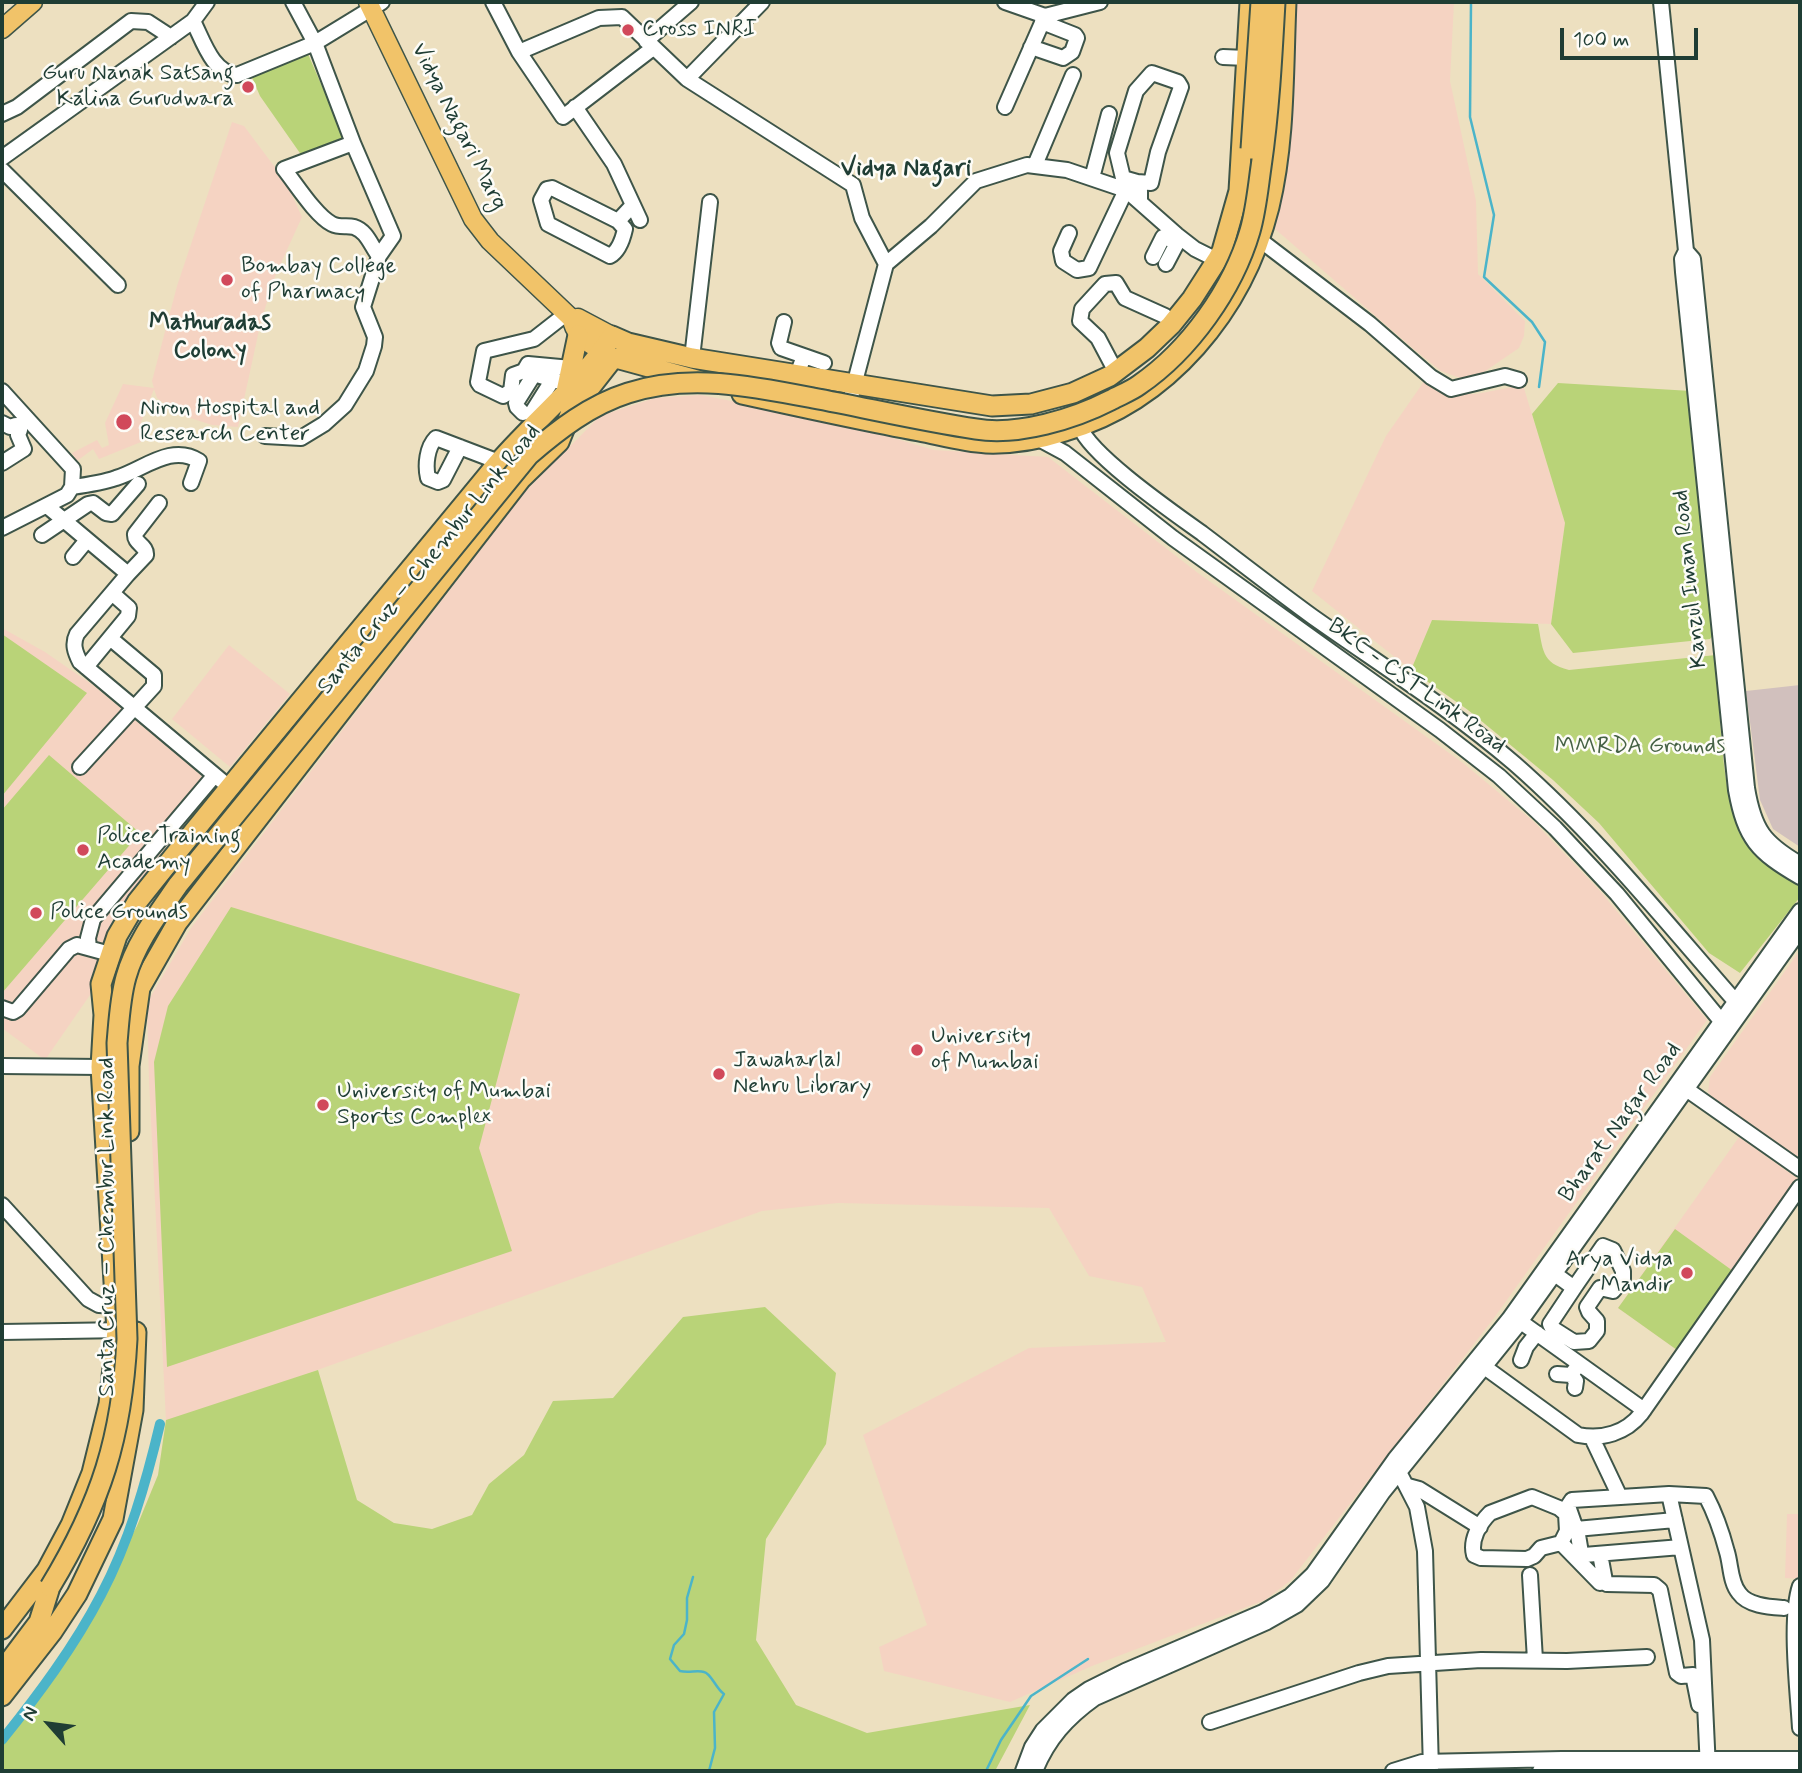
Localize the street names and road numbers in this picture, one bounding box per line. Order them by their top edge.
street label: Vidya Nagari Marg [404,39,512,215]
street label: Santa Cruz – Chembur Link Road [312,419,548,701]
street label: Kanzul Iman Road [1668,488,1714,670]
street label: BKC - CST Link Road [1322,613,1510,761]
street label: Bharat Nagar Road [1554,1038,1688,1208]
street label: Santa Cruz – Chembur Link Road [94,1057,122,1397]

